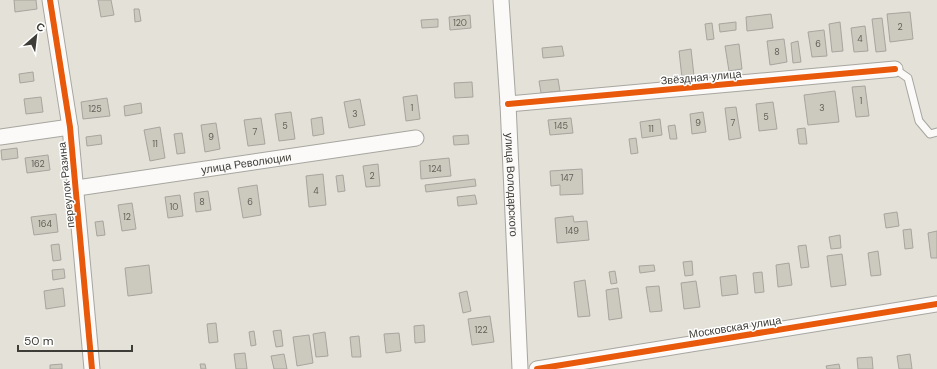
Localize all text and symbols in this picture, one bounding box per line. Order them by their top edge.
north arrow [16,16,56,56]
house number: 120 [453,17,467,29]
text: С [34,19,48,35]
house number: 2 [897,21,903,33]
house number: 4 [857,33,863,45]
house number: 6 [815,38,821,50]
house number: 8 [774,46,780,58]
street label: Звёздная улица [660,66,743,88]
house number: 1 [860,95,863,107]
house number: 1 [411,102,414,114]
house number: 3 [819,102,825,114]
house number: 125 [88,103,102,115]
house number: 3 [352,108,358,120]
house number: 5 [763,111,769,123]
house number: 9 [695,117,701,129]
house number: 7 [731,117,736,129]
house number: 5 [282,120,288,132]
house number: 145 [554,120,568,132]
house number: 11 [648,123,654,135]
house number: 7 [253,126,258,138]
house number: 9 [208,131,214,143]
street label: улица Володарского [502,132,521,237]
house number: 11 [152,138,158,150]
street label: переулок Разина [54,141,77,229]
street label: улица Революции [200,149,292,177]
house number: 162 [31,158,45,170]
house number: 124 [428,163,442,175]
house number: 2 [369,170,375,182]
house number: 147 [560,172,574,184]
house number: 4 [313,185,319,197]
house number: 8 [199,196,205,208]
house number: 6 [247,196,253,208]
house number: 10 [170,201,178,213]
house number: 12 [123,211,131,223]
house number: 164 [38,218,52,230]
house number: 149 [565,225,579,237]
street label: Московская улица [688,313,783,341]
house number: 122 [474,324,488,336]
scale bar [18,327,132,353]
text: 50 m [24,333,53,349]

